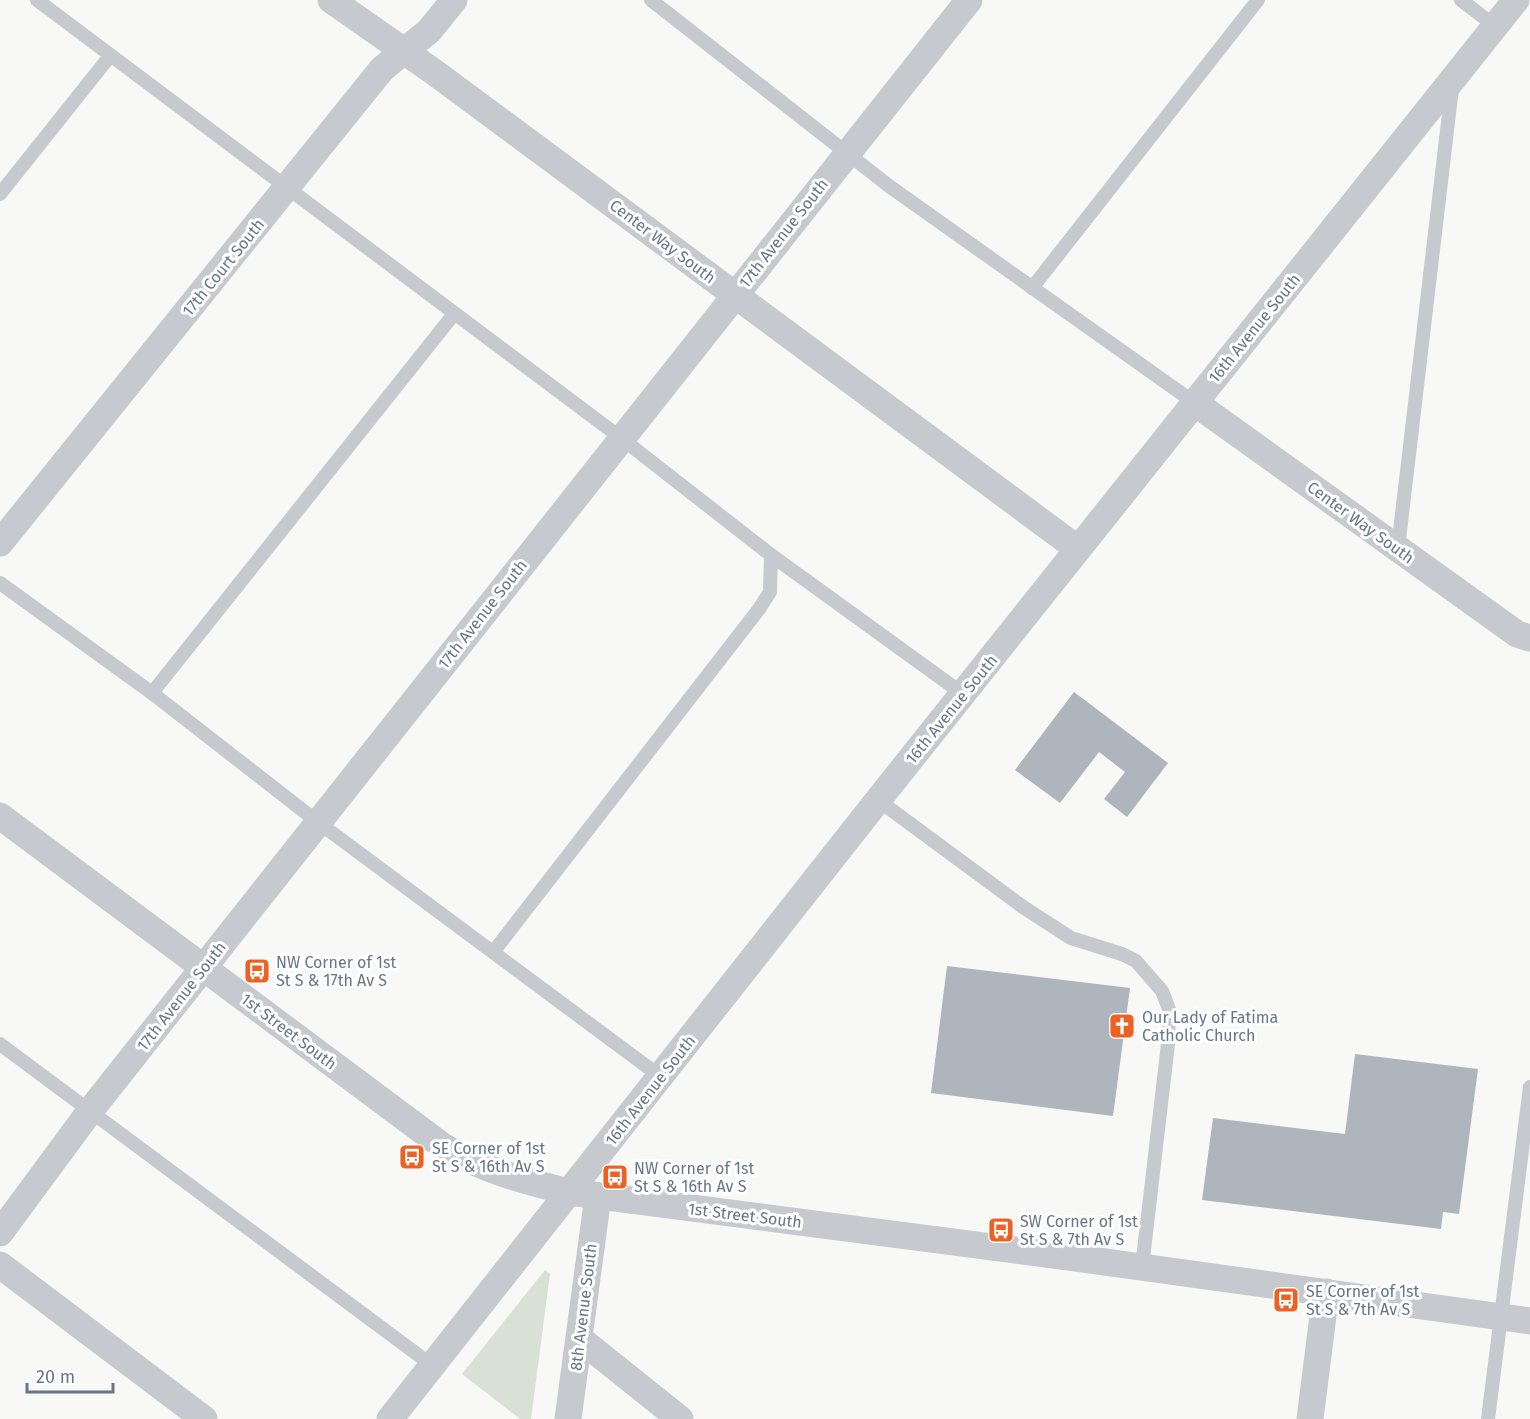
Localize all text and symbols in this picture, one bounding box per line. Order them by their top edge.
street label: 17th Avenue South [735,175,832,292]
street label: Center Way South [606,196,719,287]
street label: 17th Court South [178,215,268,320]
street label: 16th Avenue South [1205,270,1304,387]
street label: Center Way South [1304,477,1418,567]
street label: 17th Avenue South [434,556,531,673]
street label: 16th Avenue South [902,651,1001,768]
street label: 17th Avenue South [133,938,230,1055]
place label: NW Corner of 1st St S & 17th Av S [276,953,396,990]
bus stop icon: NW Corner of 1st St S & 17th Av S [242,956,272,986]
street label: 1st Street South [237,989,340,1073]
place label: Our Lady of Fatima Catholic Church [1142,1008,1278,1045]
church icon: Our Lady of Fatima Catholic Church [1107,1011,1137,1041]
street label: 16th Avenue South [601,1031,699,1149]
place label: SE Corner of 1st St S & 16th Av S [432,1139,546,1176]
bus stop icon: SE Corner of 1st St S & 16th Av S [397,1142,427,1172]
place label: NW Corner of 1st St S & 16th Av S [634,1159,754,1196]
bus stop icon: NW Corner of 1st St S & 16th Av S [600,1162,630,1192]
street label: 1st Street South [687,1199,803,1232]
place label: SW Corner of 1st St S & 7th Av S [1020,1212,1138,1249]
bus stop icon: SW Corner of 1st St S & 7th Av S [986,1215,1016,1245]
street label: 8th Avenue South [566,1242,601,1372]
place label: SE Corner of 1st St S & 7th Av S [1306,1282,1420,1319]
bus stop icon: SE Corner of 1st St S & 7th Av S [1271,1285,1301,1315]
scale bar [27,1356,112,1394]
text: 20 m [36,1366,75,1388]

